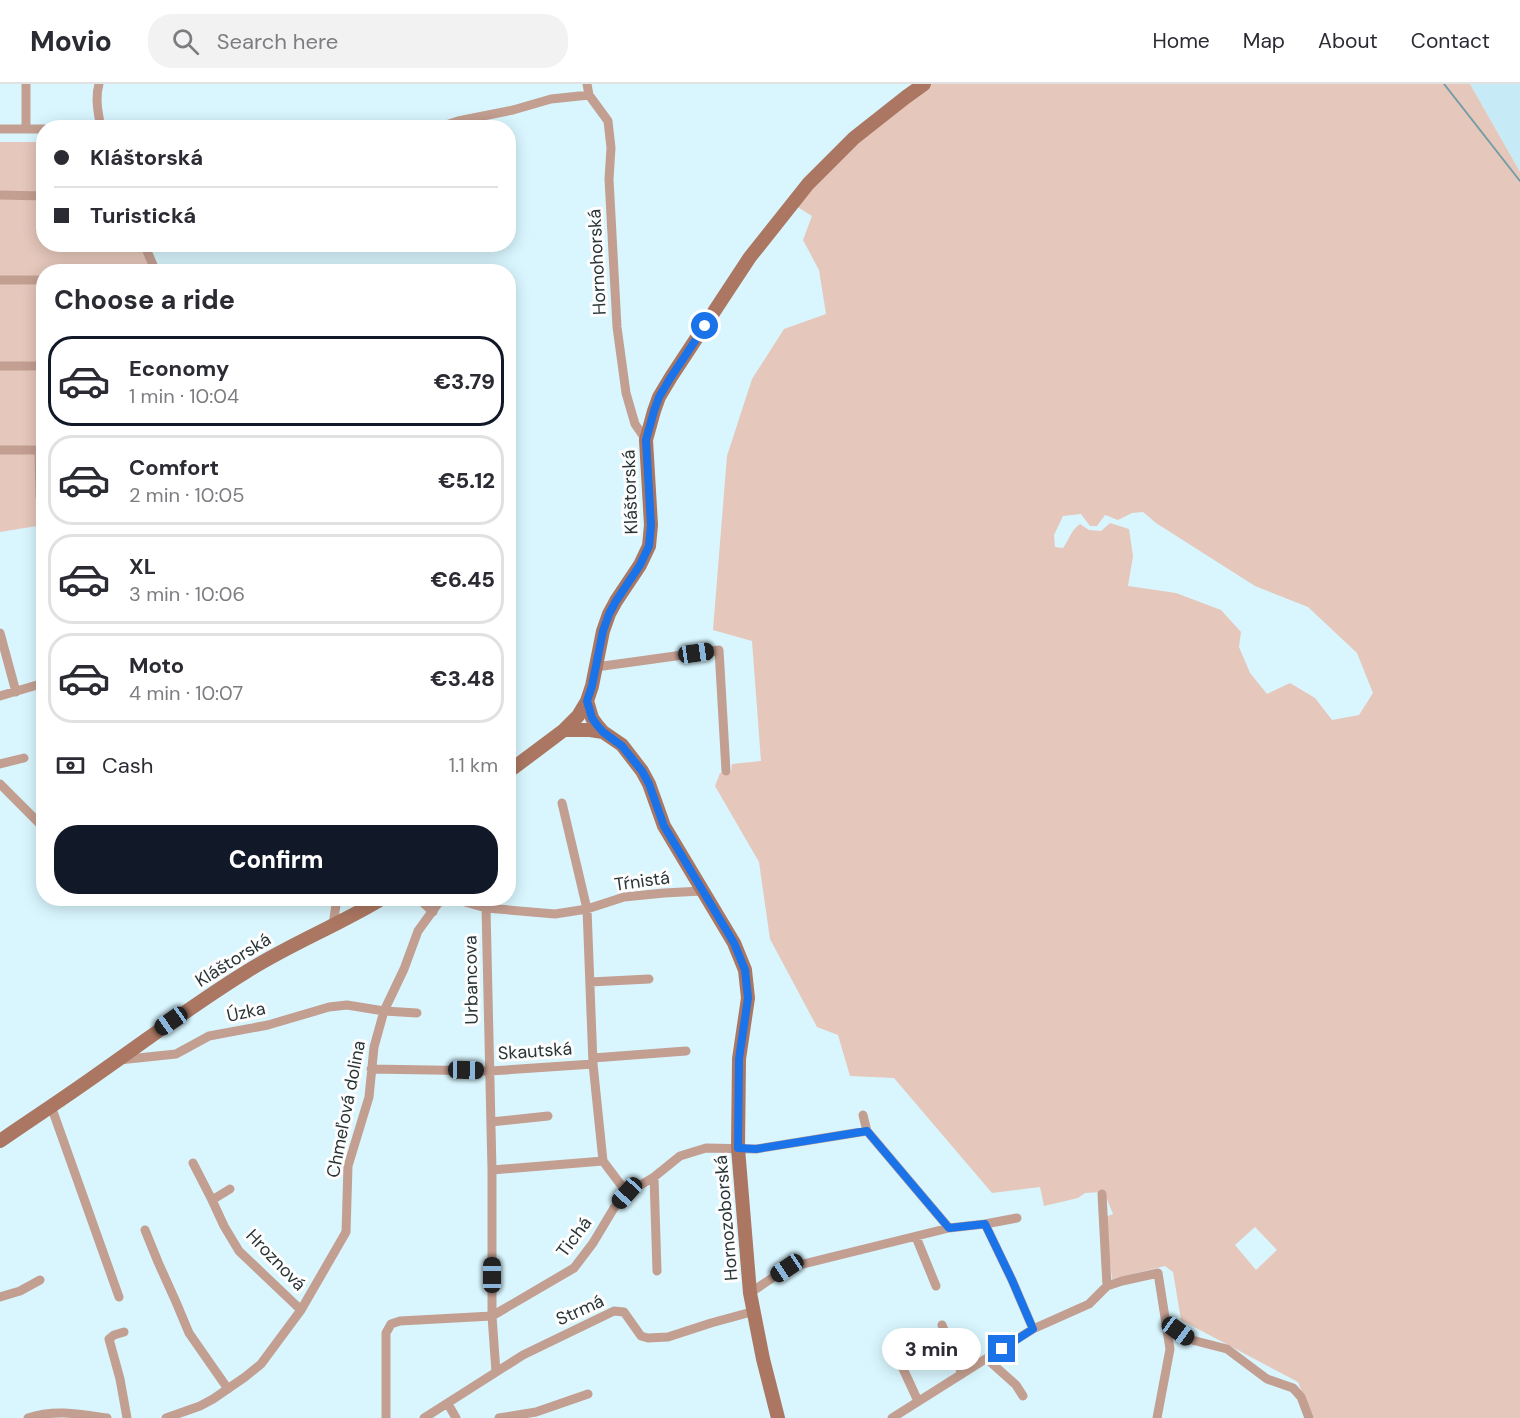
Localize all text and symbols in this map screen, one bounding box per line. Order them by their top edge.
search box [148,14,568,68]
text: Movio [30,23,112,60]
icon: search [169,25,202,58]
text: Search here [217,27,338,56]
text: Home [1152,27,1210,55]
text: Map [1243,27,1285,55]
text: About [1318,27,1378,55]
text: Contact [1411,27,1490,55]
text: Kláštorská [90,143,203,172]
text: Turistická [90,201,196,230]
street label: Hornohorská [582,208,612,316]
text: Choose a ride [54,282,235,317]
route start [691,312,718,339]
icon: car [57,354,111,408]
text: Economy [129,354,229,383]
text: €3.79 [434,367,495,396]
text: 1 min · 10:04 [129,383,239,409]
street label: Kláštorská [617,449,643,535]
icon: car [57,453,111,507]
text: Comfort [129,453,219,482]
text: €5.12 [438,466,495,495]
text: 2 min · 10:05 [129,482,244,508]
icon: car [57,552,111,606]
text: XL [129,552,156,581]
text: €6.45 [431,565,495,594]
text: 3 min · 10:06 [129,581,245,607]
car [677,642,715,664]
icon: car [57,651,111,705]
text: Moto [129,651,184,680]
text: €3.48 [430,664,495,693]
text: 4 min · 10:07 [129,680,243,706]
icon: cash [54,749,87,782]
text: Cash [102,751,153,780]
text: 1.1 km [449,752,498,778]
button: Confirm [54,825,498,894]
street label: Tŕnistá [613,865,671,897]
street label: Kláštorská [191,927,275,993]
street label: Urbancova [458,935,484,1025]
street label: Úzka [225,996,267,1028]
car [151,1003,191,1039]
street label: Skautská [497,1036,573,1066]
street label: Chmeľová dolina [321,1038,371,1180]
car [448,1061,484,1079]
street label: Hornozoborská [709,1154,743,1282]
car [608,1174,646,1212]
street label: Tichá [551,1212,597,1262]
street label: Hroznová [241,1224,311,1296]
car [767,1250,807,1286]
car [483,1257,501,1293]
street label: Strmá [552,1289,608,1331]
car [1158,1313,1198,1349]
callout: 3 min [882,1328,981,1370]
route end [988,1335,1015,1362]
text: 3 min [905,1336,958,1362]

